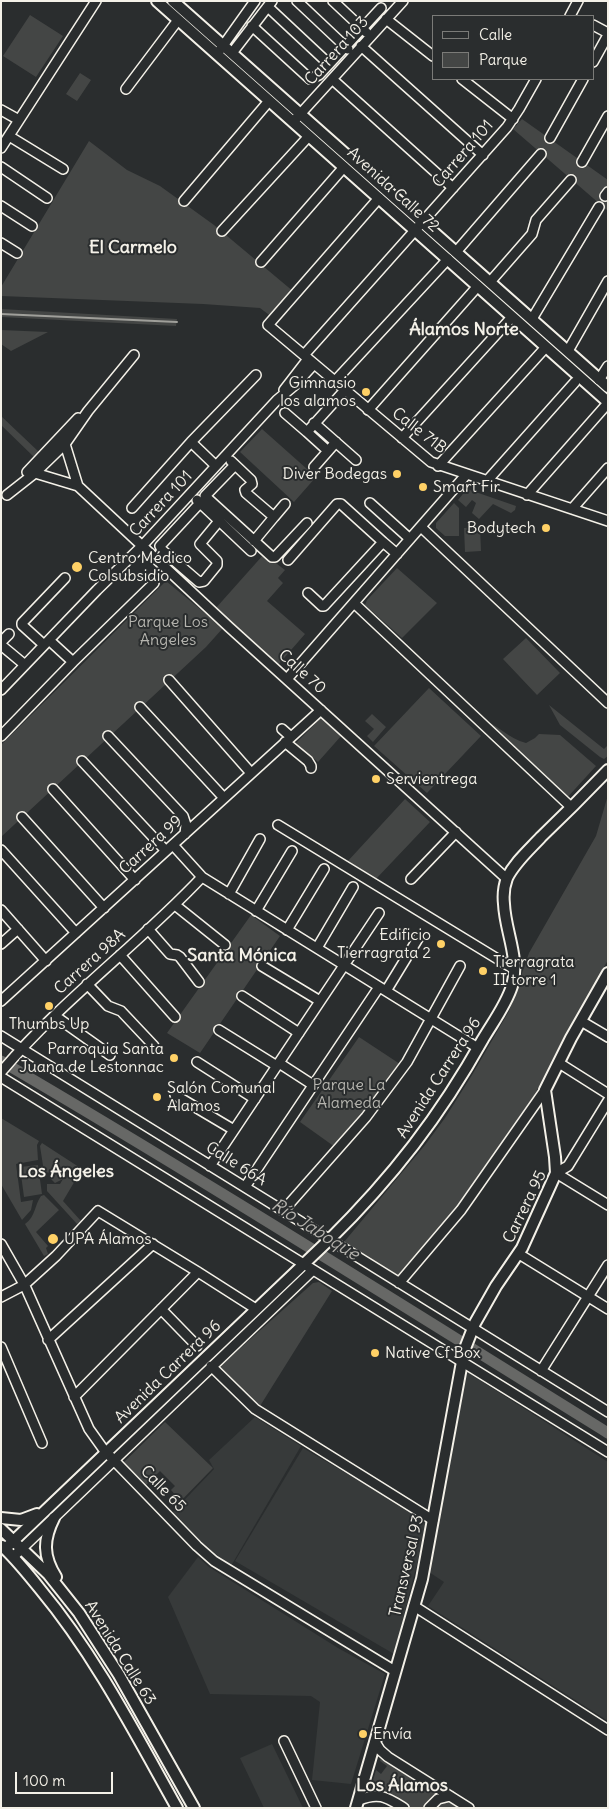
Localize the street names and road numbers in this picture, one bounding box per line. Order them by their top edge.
street label: Carrera 103 [301,13,373,89]
street label: Carrera 101 [428,116,498,192]
street label: Avenida Calle 72 [343,144,443,236]
street label: Calle 71B [388,404,450,458]
street label: Carrera 101 [126,467,196,541]
street label: Calle 70 [274,646,330,698]
street label: Carrera 99 [115,812,187,878]
street label: Carrera 98A [51,925,129,999]
street label: Avenida Carrera 96 [393,1014,485,1142]
street label: Calle 66A [202,1138,270,1190]
street label: Carrera 95 [499,1168,551,1246]
street label: Avenida Carrera 96 [111,1316,225,1428]
street label: Calle 65 [136,1462,190,1516]
street label: Transversal 93 [386,1513,428,1619]
street label: Avenida Calle 63 [80,1597,160,1709]

